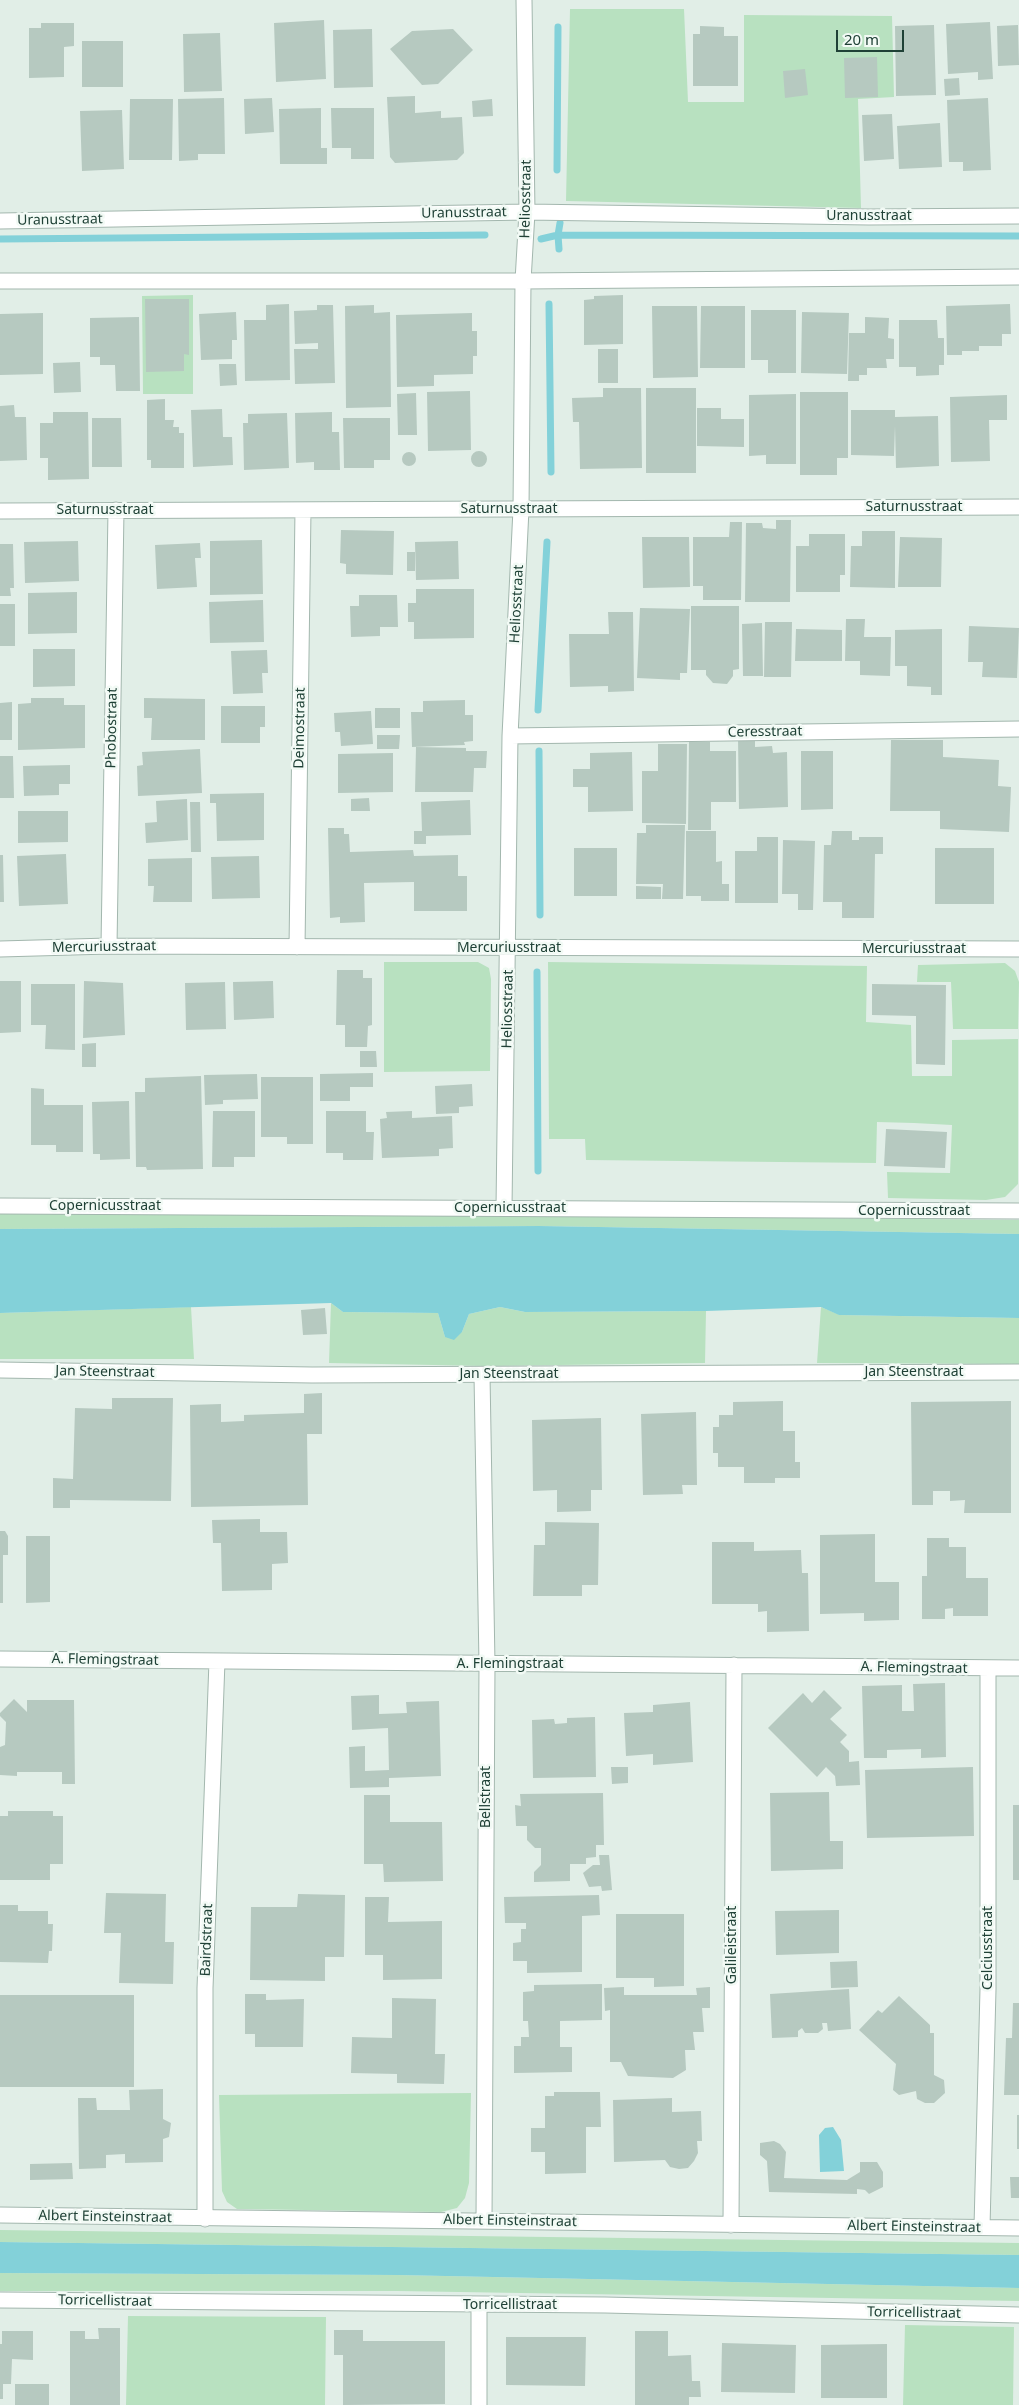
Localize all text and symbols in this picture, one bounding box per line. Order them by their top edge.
scale bar [839,20,906,52]
text: 20 m [844,29,879,49]
street label: Heliosstraat [517,160,535,238]
street label: Uranusstraat [421,204,507,222]
street label: Uranusstraat [826,208,912,224]
street label: Uranusstraat [17,211,103,229]
street label: Saturnusstraat [865,499,963,515]
street label: Saturnusstraat [460,501,558,517]
street label: Saturnusstraat [56,502,154,518]
street label: Heliosstraat [507,564,527,644]
street label: Deimostraat [291,687,309,769]
street label: Phobostraat [103,688,121,768]
street label: Ceresstraat [727,723,803,741]
street label: Mercuriusstraat [52,938,156,956]
street label: Mercuriusstraat [457,940,561,956]
street label: Mercuriusstraat [862,941,966,957]
street label: Heliosstraat [499,970,517,1048]
street label: Copernicusstraat [49,1198,161,1214]
street label: Copernicusstraat [454,1200,566,1216]
street label: Copernicusstraat [858,1203,970,1219]
street label: Jan Steenstraat [55,1363,155,1381]
street label: Jan Steenstraat [864,1364,964,1380]
street label: Jan Steenstraat [459,1366,559,1382]
street label: A. Flemingstraat [51,1651,159,1669]
street label: A. Flemingstraat [456,1656,564,1672]
street label: A. Flemingstraat [860,1659,968,1677]
street label: Bellstraat [478,1766,494,1828]
street label: Bairdstraat [197,1903,217,1977]
street label: Galileistraat [724,1906,740,1984]
street label: Celciusstraat [980,1906,996,1990]
street label: Albert Einsteinstraat [38,2207,172,2227]
street label: Albert Einsteinstraat [443,2211,577,2231]
street label: Albert Einsteinstraat [847,2217,981,2237]
street label: Torricellistraat [58,2292,152,2310]
street label: Torricellistraat [463,2297,557,2313]
street label: Torricellistraat [867,2304,961,2322]

